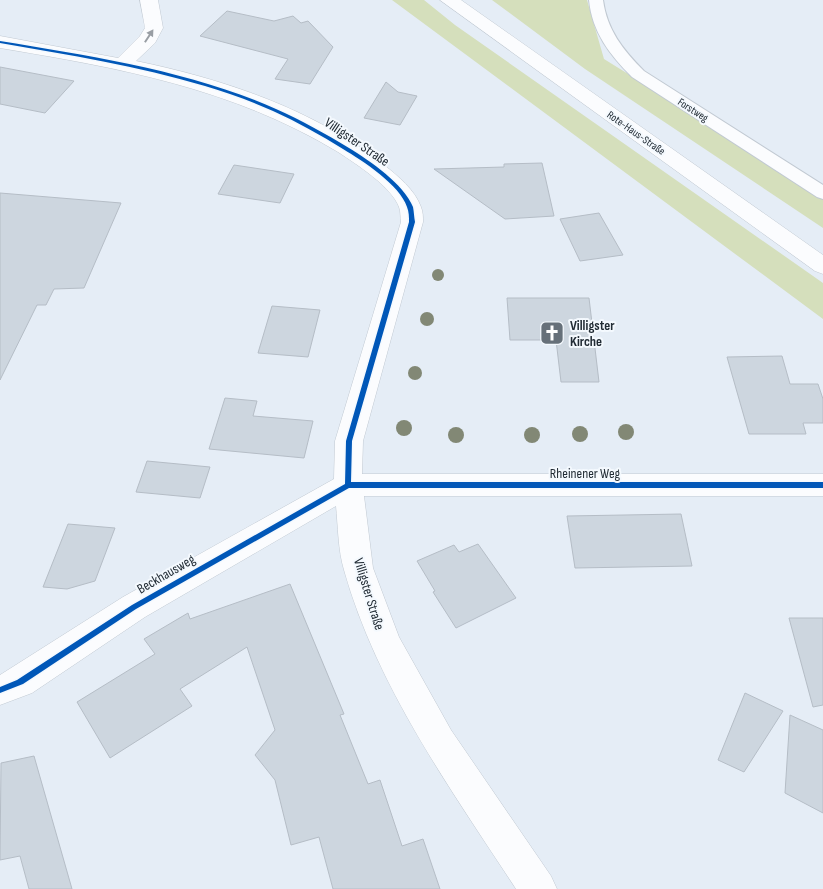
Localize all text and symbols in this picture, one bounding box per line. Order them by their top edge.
one-way arrow [145,29,154,42]
street label: Forstweg [675,95,711,125]
street label: Rote-Haus-Straße [604,108,668,158]
street label: Villigster Straße [321,114,393,170]
place label: Villigster Kirche [570,317,615,350]
church icon: Villigster Kirche [539,320,565,346]
street label: Rheinener Weg [550,465,621,482]
street label: Beckhausweg [134,550,198,597]
street label: Villigster Straße [350,556,388,632]

